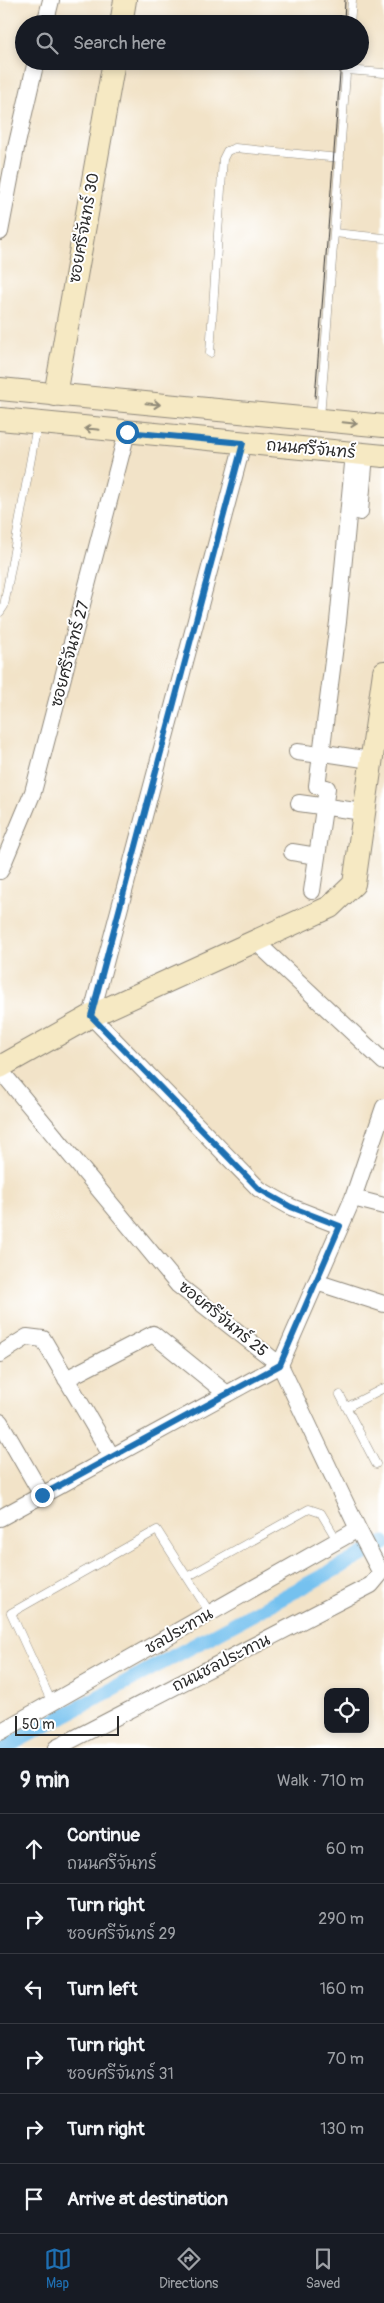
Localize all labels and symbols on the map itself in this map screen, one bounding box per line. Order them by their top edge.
street label: ซอยศรีจันทร์ 30 [63,171,104,285]
one-way arrow [145,399,161,409]
one-way arrow [341,418,357,428]
route start [116,421,139,444]
one-way arrow [84,424,100,434]
street label: ถนนศรีจันทร์ [266,433,357,463]
street label: ซอยศรีจันทร์ 27 [44,598,94,709]
street label: ซอยศรีจันทร์ 25 [174,1275,273,1361]
route end [31,1484,54,1507]
street label: ชลประทาน [142,1603,217,1658]
street label: ถนนชลประทาน [169,1630,274,1696]
scale bar [15,1713,119,1736]

